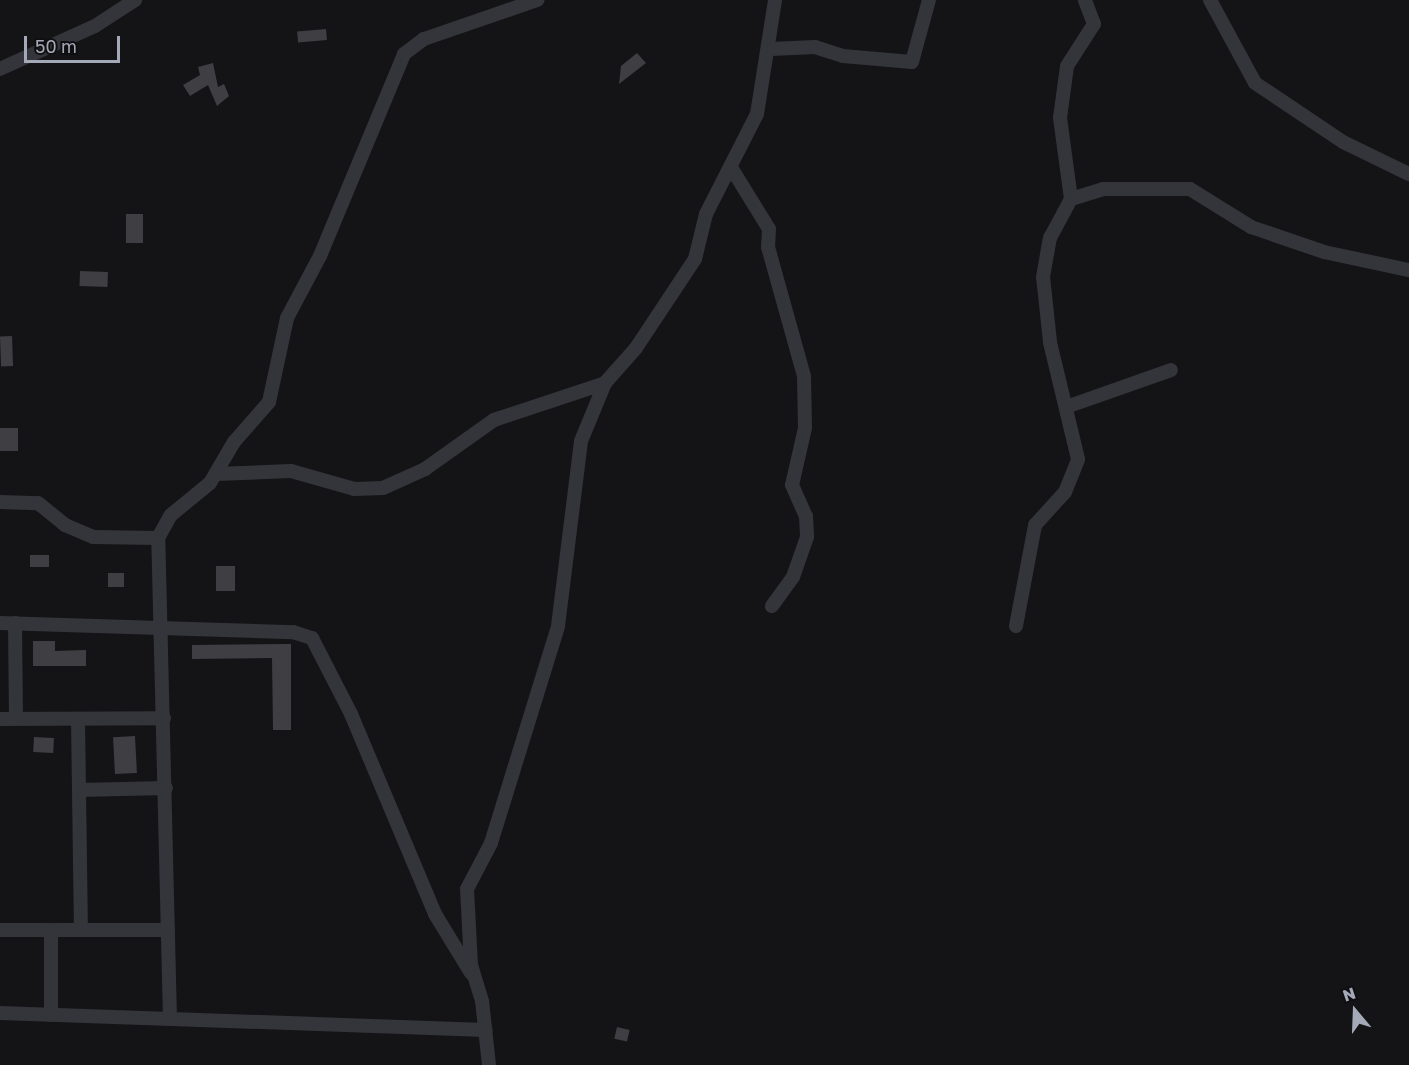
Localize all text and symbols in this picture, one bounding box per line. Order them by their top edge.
scale bar [27,24,123,62]
text: 50 m [35,35,77,57]
north arrow [1325,981,1385,1041]
text: N [1340,983,1358,1005]

